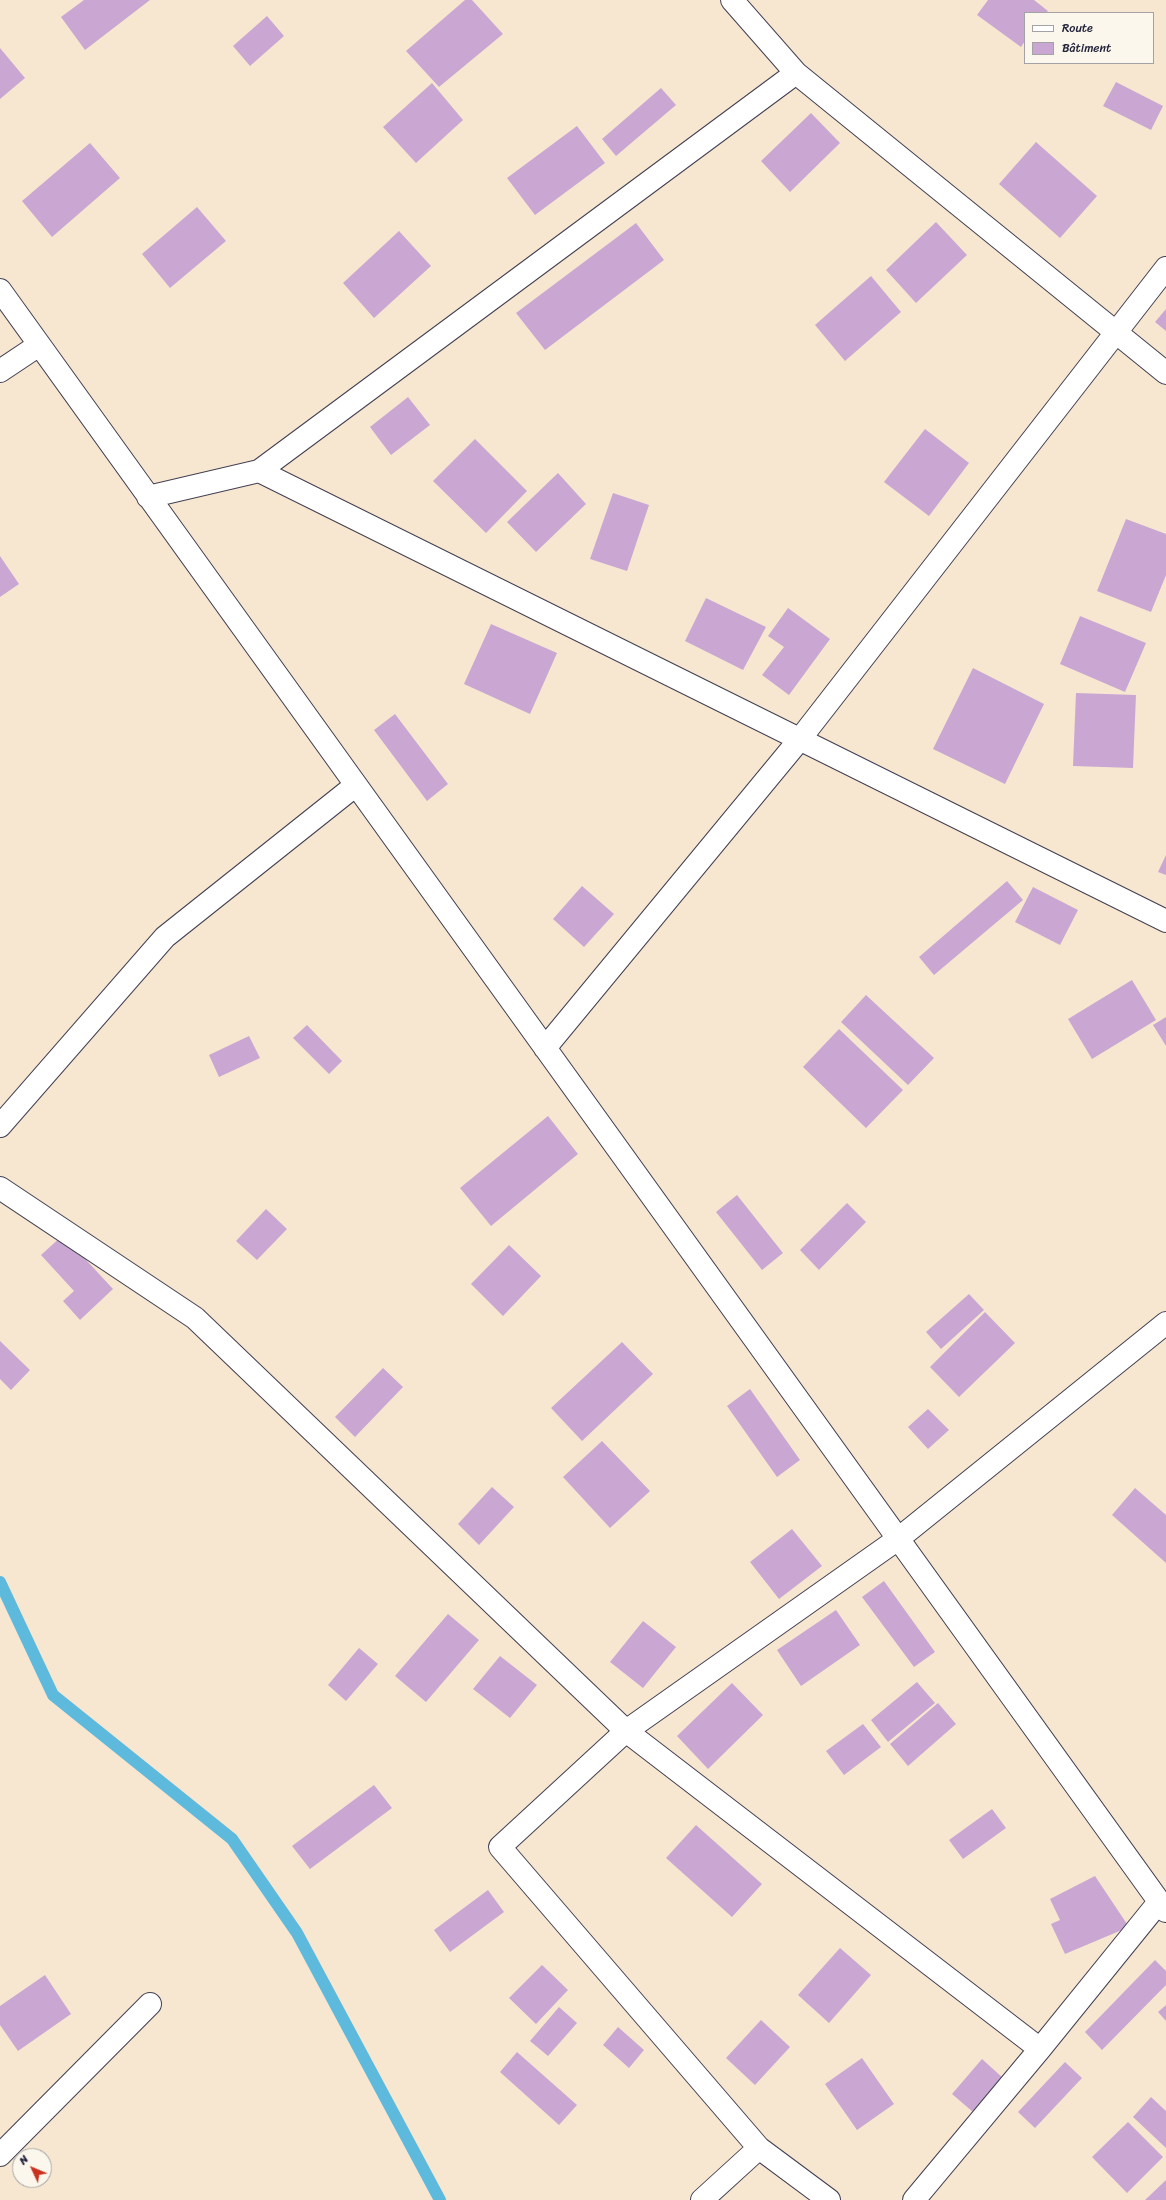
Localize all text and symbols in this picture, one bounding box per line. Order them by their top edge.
legend [1024,12,1154,64]
text: Route [1062,17,1093,39]
text: Bâtiment [1062,37,1111,59]
north arrow [12,2148,52,2188]
text: N [14,2151,33,2169]

